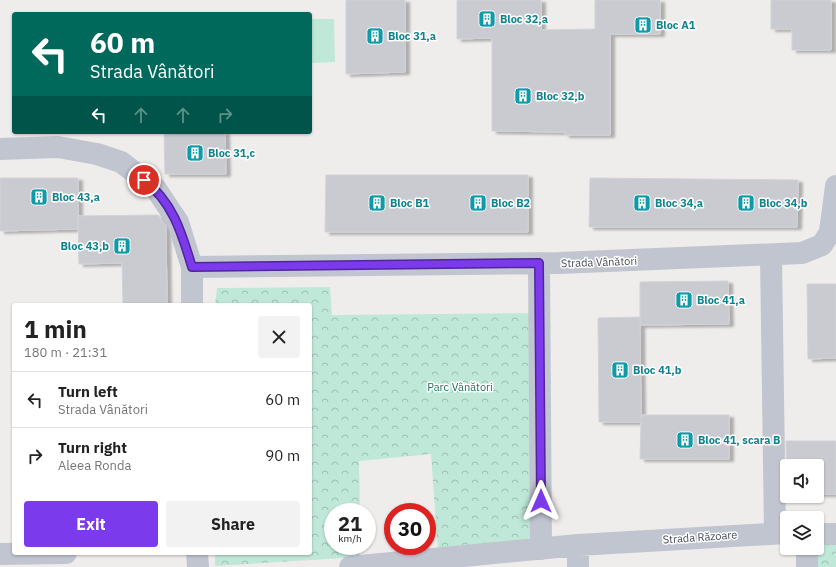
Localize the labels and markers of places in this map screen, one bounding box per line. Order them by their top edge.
building icon: Bloc 32,a [477,9,497,29]
place label: Bloc 32,a [500,12,548,26]
building icon: Bloc A1 [633,15,653,35]
place label: Bloc A1 [656,18,696,32]
building icon: Bloc 31,a [365,26,385,46]
place label: Bloc 31,a [388,29,436,43]
building icon: Bloc 32,b [513,86,533,106]
place label: Bloc 32,b [536,89,585,103]
building icon: Bloc 31,c [185,143,205,163]
place label: Bloc 31,c [208,146,256,160]
pin [127,163,161,197]
building icon: Bloc 43,a [29,187,49,207]
place label: Bloc 43,a [52,190,100,204]
building icon: Bloc B1 [367,193,387,213]
building icon: Bloc B2 [468,193,488,213]
building icon: Bloc 34,a [632,193,652,213]
building icon: Bloc 34,b [736,193,756,213]
place label: Bloc B1 [390,196,429,210]
place label: Bloc B2 [491,196,530,210]
place label: Bloc 34,a [655,196,703,210]
place label: Bloc 34,b [759,196,808,210]
building icon: Bloc 43,b [112,236,132,256]
place label: Bloc 43,b [61,239,109,253]
building icon: Bloc 41,a [674,290,694,310]
place label: Bloc 41,a [697,293,745,307]
building icon: Bloc 41,b [610,360,630,380]
place label: Bloc 41,b [633,363,682,377]
building icon: Bloc 41, scara B [675,430,695,450]
place label: Bloc 41, scara B [698,433,780,447]

